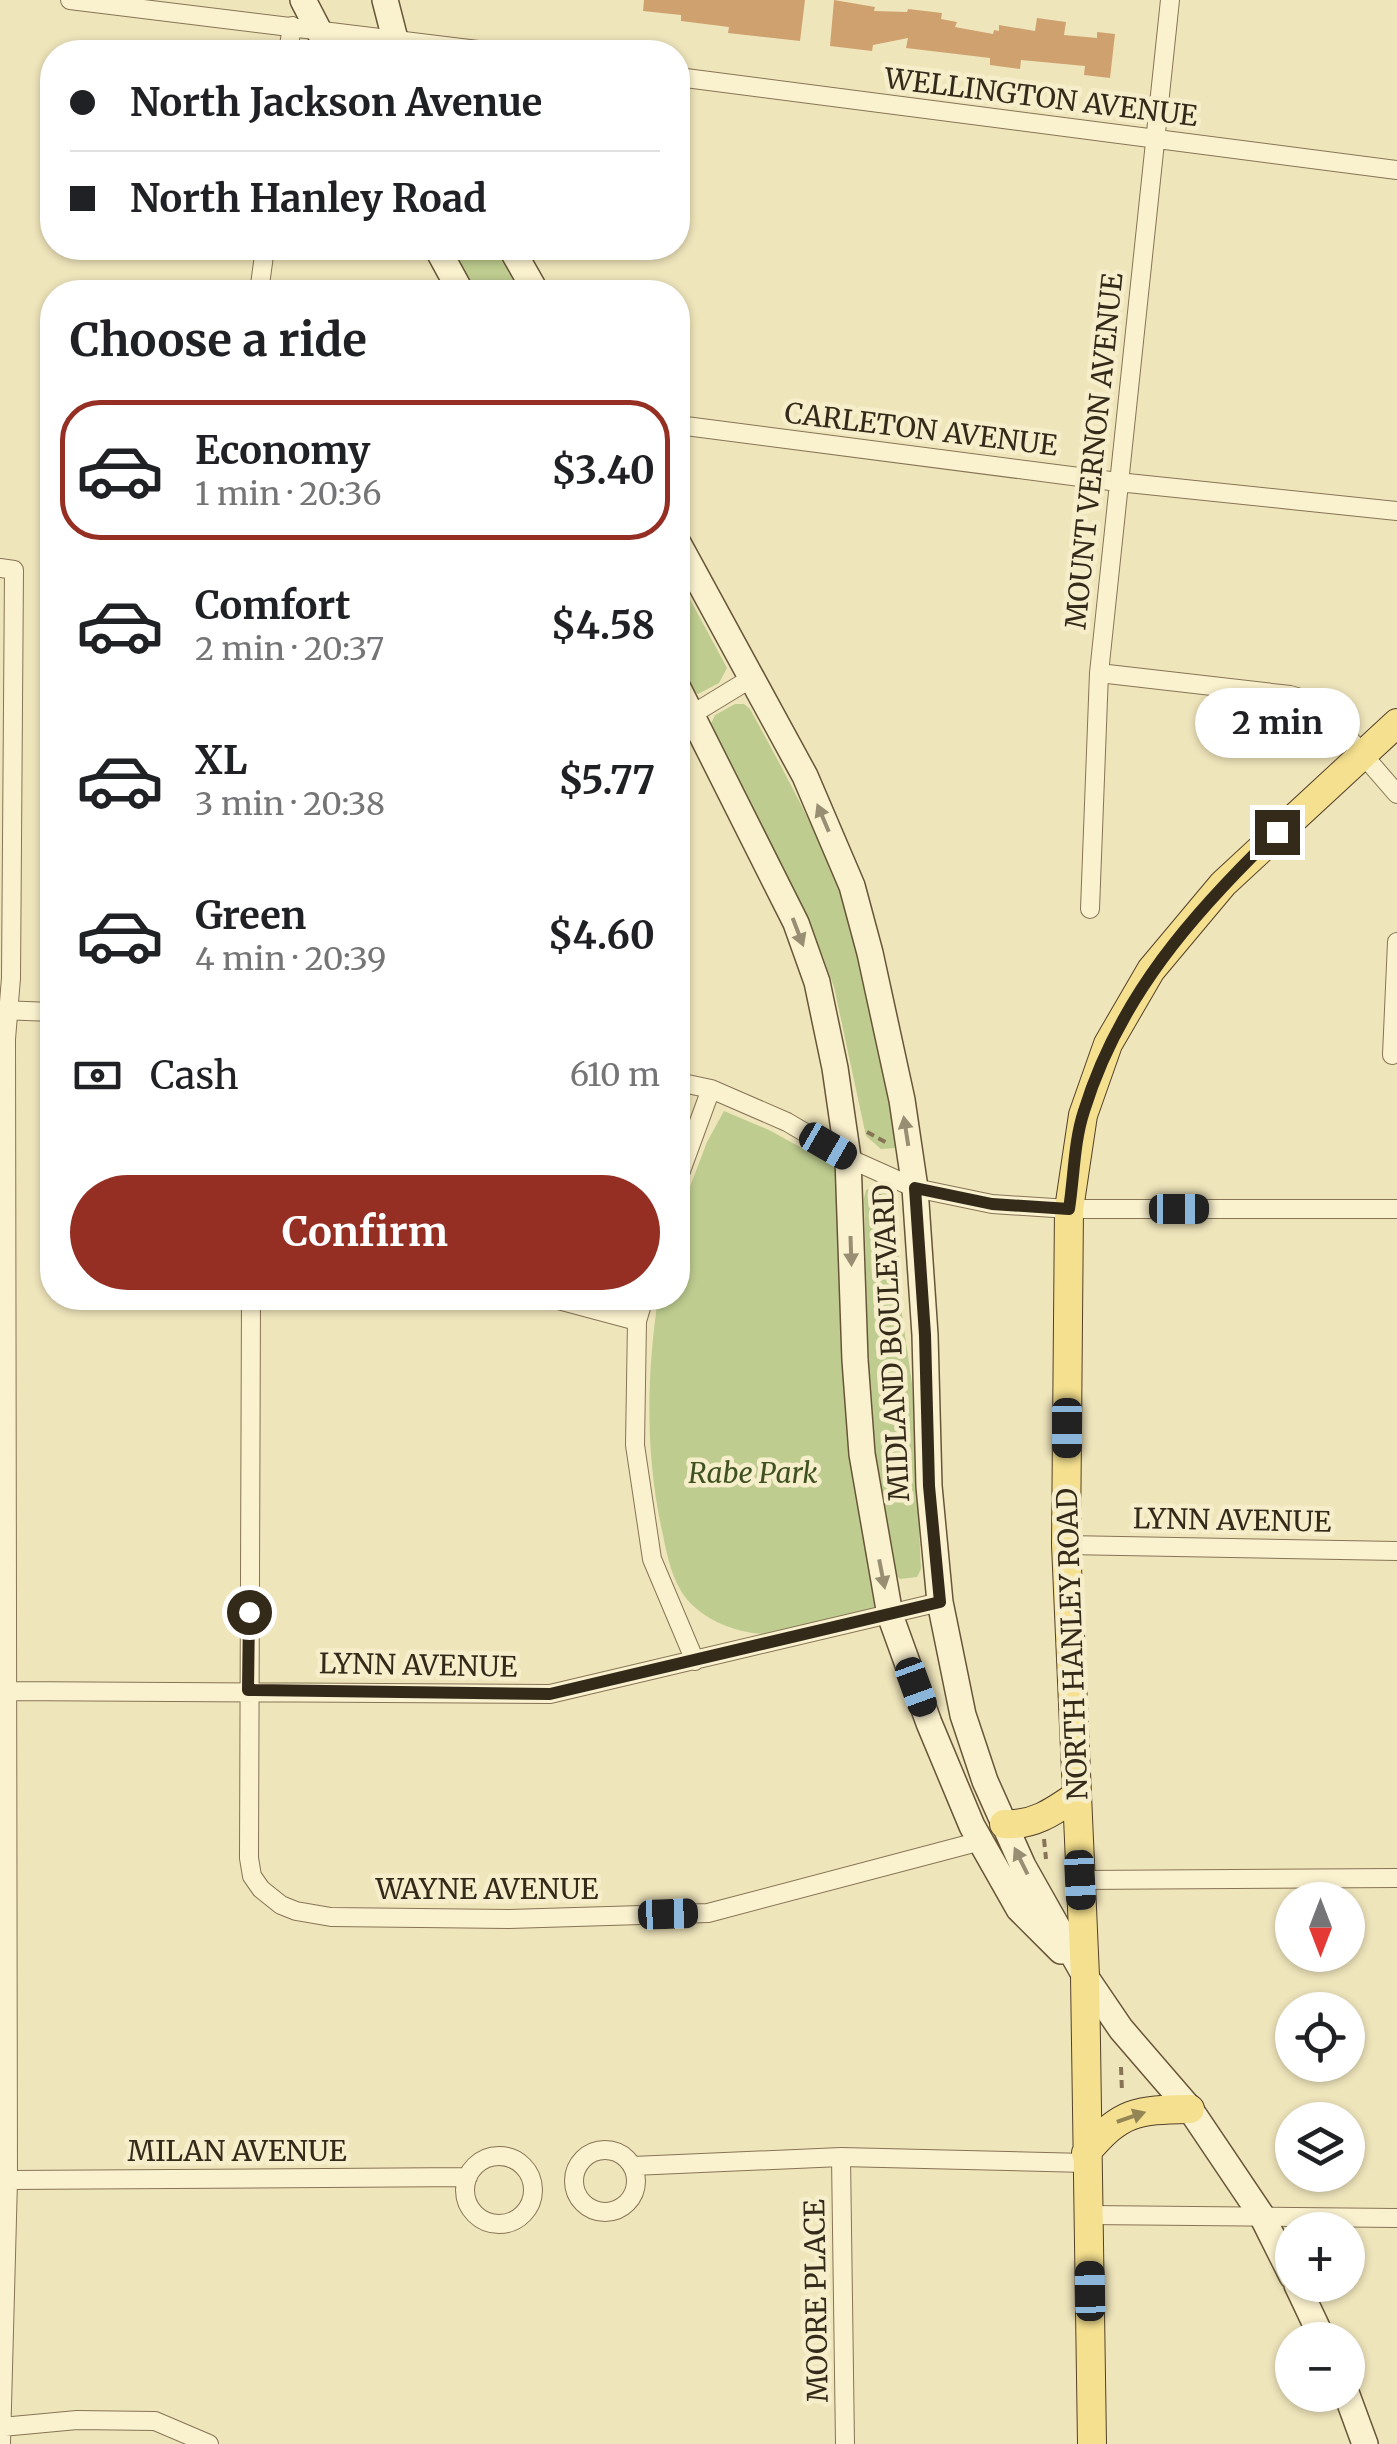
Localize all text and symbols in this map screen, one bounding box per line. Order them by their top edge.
street label: WELLINGTON AVENUE [881,60,1200,134]
text: North Jackson Avenue [130,79,542,126]
text: North Hanley Road [130,175,487,222]
street label: MOUNT VERNON AVENUE [1057,271,1131,631]
text: Choose a ride [70,312,367,368]
street label: CARLETON AVENUE [783,394,1060,464]
icon: car [75,425,165,515]
text: Economy [195,427,370,474]
text: $3.40 [551,447,655,494]
text: 1 min · 20:36 [195,474,382,514]
icon: car [75,580,165,670]
text: Comfort [195,582,351,629]
text: $4.58 [551,602,655,649]
text: 2 min · 20:37 [195,629,384,669]
callout: 2 min [1194,687,1360,757]
text: 2 min [1232,703,1323,743]
icon: car [75,735,165,825]
text: XL [195,737,247,784]
text: $5.77 [558,757,655,804]
text: 3 min · 20:38 [195,784,385,824]
one-way arrow [815,803,831,833]
route end [1255,810,1300,855]
icon: car [75,890,165,980]
text: Green [195,892,306,939]
text: $4.60 [548,912,655,959]
one-way arrow [791,917,807,947]
text: 4 min · 20:39 [195,939,386,979]
icon: cash [70,1048,125,1103]
text: Cash [150,1052,239,1099]
text: 610 m [570,1055,660,1095]
one-way arrow [898,1115,914,1146]
car [795,1118,861,1174]
button: Confirm [70,1175,660,1290]
street label: MIDLAND BOULEVARD [865,1184,917,1502]
car [1149,1194,1209,1224]
one-way arrow [843,1235,859,1267]
car [1052,1398,1082,1458]
park label: Rabe Park [688,1455,818,1491]
street label: NORTH HANLEY ROAD [1049,1487,1095,1801]
street label: LYNN AVENUE [1133,1500,1332,1540]
one-way arrow [875,1558,890,1590]
route start [227,1590,272,1635]
street label: LYNN AVENUE [319,1645,518,1685]
car [892,1654,940,1720]
one-way arrow [1013,1846,1030,1875]
car [1063,1849,1097,1911]
street label: WAYNE AVENUE [375,1871,599,1907]
north arrow [1275,1882,1365,1972]
map controls [1275,1882,1365,2412]
car [637,1898,699,1930]
button: locate [1275,1992,1365,2082]
button: layers [1275,2102,1365,2192]
one-way arrow [1117,2109,1147,2124]
street label: MILAN AVENUE [127,2133,347,2169]
street label: MOORE PLACE [796,2199,836,2403]
button: + [1275,2212,1365,2302]
car [1074,2261,1106,2321]
button: − [1275,2322,1365,2412]

